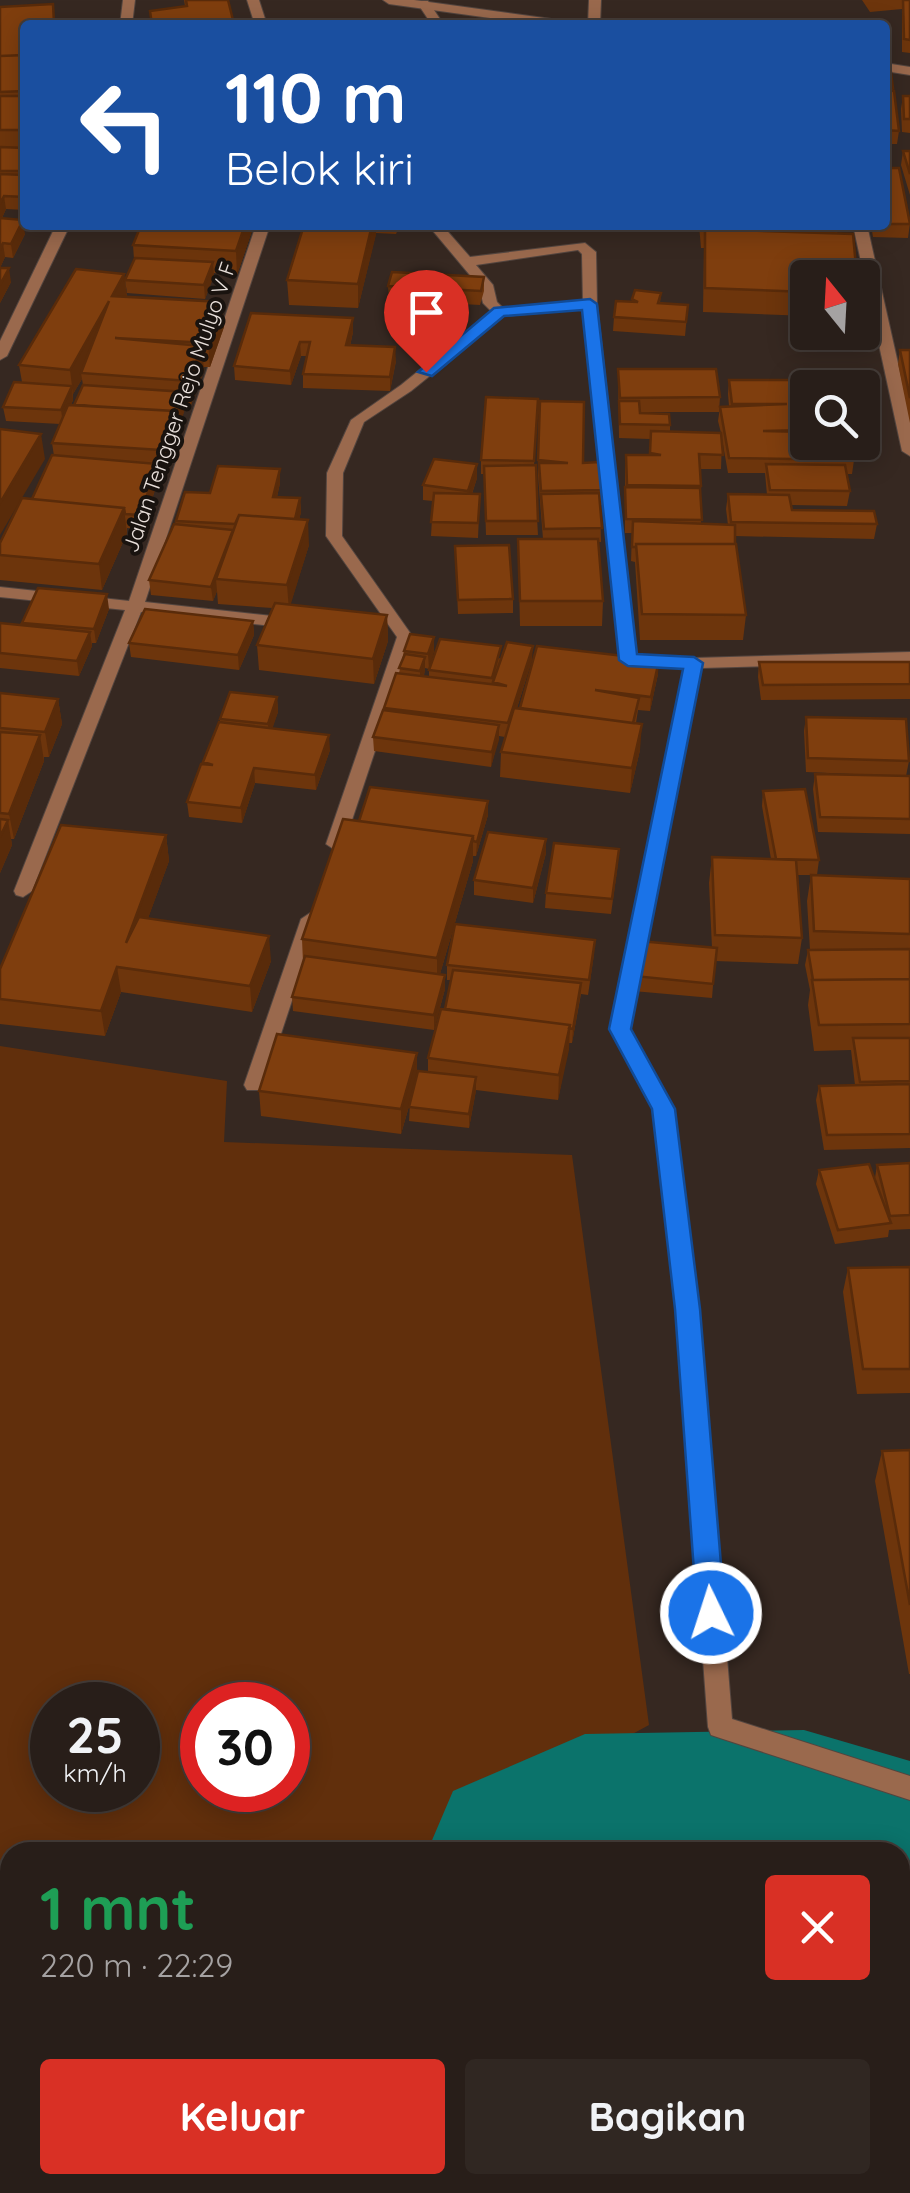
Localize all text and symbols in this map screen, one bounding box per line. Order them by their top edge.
text: 110 m [225,53,407,141]
icon: left [60,60,190,190]
text: Belok kiri [225,140,414,196]
street label: Jalan Tengger Rejo Mulyo V F [116,258,242,556]
north arrow [790,260,880,350]
map controls [790,260,880,460]
pin [384,270,469,373]
icon: arrive [399,285,454,340]
button: search [790,370,880,460]
position arrow [659,1561,763,1665]
speed limit sign: 30 [180,1682,310,1812]
text: 25 [66,1703,124,1766]
text: km/h [63,1757,127,1788]
text: 1 mnt [40,1870,196,1945]
button: close [765,1875,870,1980]
text: 220 m · 22:29 [40,1945,233,1985]
button: Keluar [40,2059,445,2174]
button: Bagikan [465,2059,870,2174]

